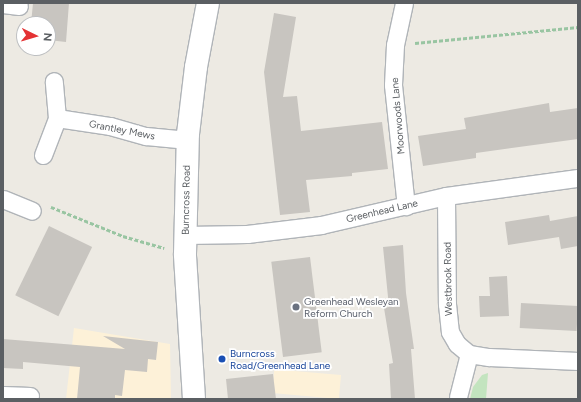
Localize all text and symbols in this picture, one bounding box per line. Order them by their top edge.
north arrow [16,16,56,56]
text: N [41,32,54,42]
street label: Moorwoods Lane [389,77,407,155]
street label: Grantley Mews [88,118,156,142]
street label: Burncross Road [179,165,193,235]
street label: Greenhead Lane [345,197,419,225]
street label: Westbrook Road [441,242,455,316]
place label: Greenhead Wesleyan Reform Church [304,295,399,318]
marker: Greenhead Wesleyan Reform Church [291,302,301,312]
place label: Burncross Road/Greenhead Lane [230,347,330,370]
marker: Burncross Road/Greenhead Lane [217,354,227,364]

